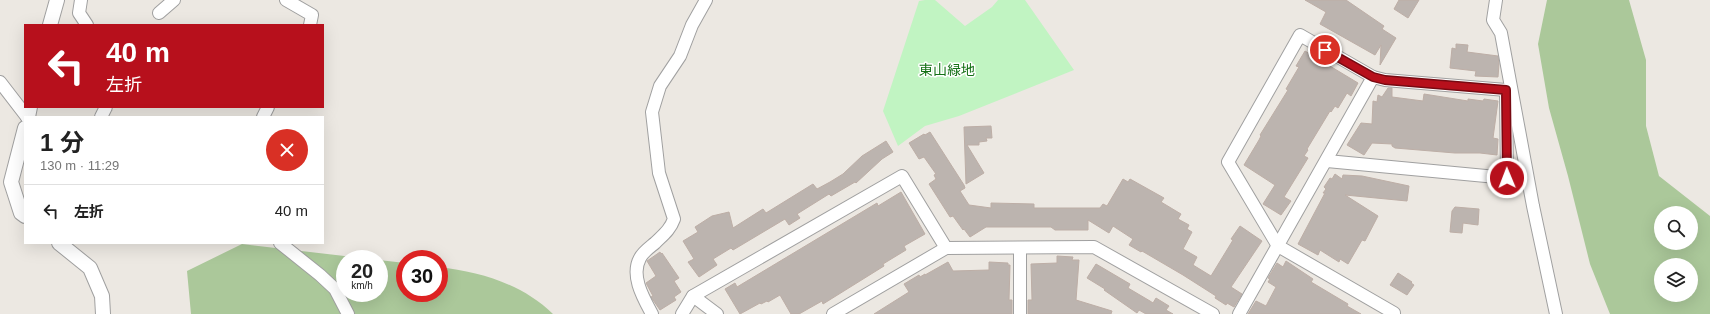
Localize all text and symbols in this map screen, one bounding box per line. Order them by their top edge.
pin [1308,33,1342,67]
text: 40 m [106,37,170,68]
icon: arrive [1314,39,1336,61]
icon: left [40,40,92,92]
park label: 東山緑地 [919,62,975,78]
text: 左折 [106,75,142,95]
text: 1 分 [40,129,84,156]
button: close [266,129,308,171]
position arrow [1486,157,1528,199]
text: 130 m · 11:29 [40,158,119,173]
icon: left [40,200,62,222]
text: 40 m [275,202,308,219]
text: 左折 [74,203,104,220]
map controls [1654,206,1698,302]
button: search [1654,206,1698,250]
speed limit sign: 30 [396,250,448,302]
button: layers [1654,258,1698,302]
text: 20 [351,260,373,282]
text: km/h [351,280,373,291]

